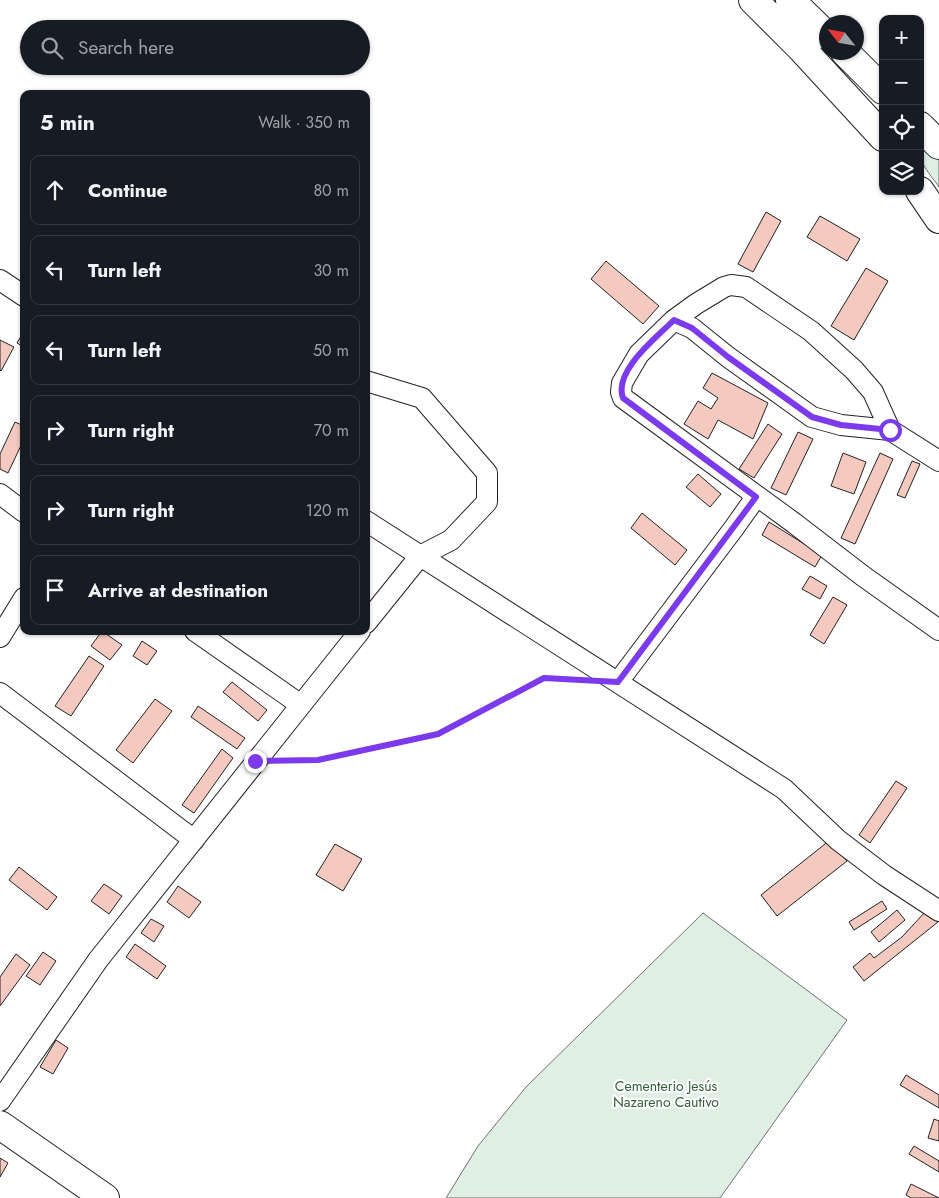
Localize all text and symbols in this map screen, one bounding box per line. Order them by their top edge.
north arrow [819,15,864,60]
map controls [879,15,924,195]
button: + [879,15,924,60]
search box [20,20,370,75]
icon: search [38,34,66,62]
text: Search here [78,34,174,61]
button: − [879,60,924,105]
button: locate [879,105,924,150]
text: 5 min [40,108,95,138]
text: Walk · 350 m [258,111,350,134]
button: layers [879,150,924,195]
icon: ahead [41,176,69,204]
text: Continue [88,177,167,204]
text: 80 m [313,179,349,202]
icon: left [41,256,69,284]
text: Turn left [88,257,161,284]
text: 30 m [313,259,349,282]
icon: left [41,336,69,364]
text: Turn left [88,337,161,364]
text: 50 m [313,339,349,362]
icon: right [41,416,69,444]
text: Turn right [88,417,174,444]
text: 70 m [314,419,349,442]
route start [879,419,902,442]
icon: right [41,496,69,524]
text: Turn right [88,497,174,524]
text: 120 m [306,499,349,522]
icon: arrive [41,576,69,604]
text: Arrive at destination [88,577,268,604]
route end [244,750,267,773]
park label: Cementerio Jesús Nazareno Cautivo [613,1076,719,1112]

